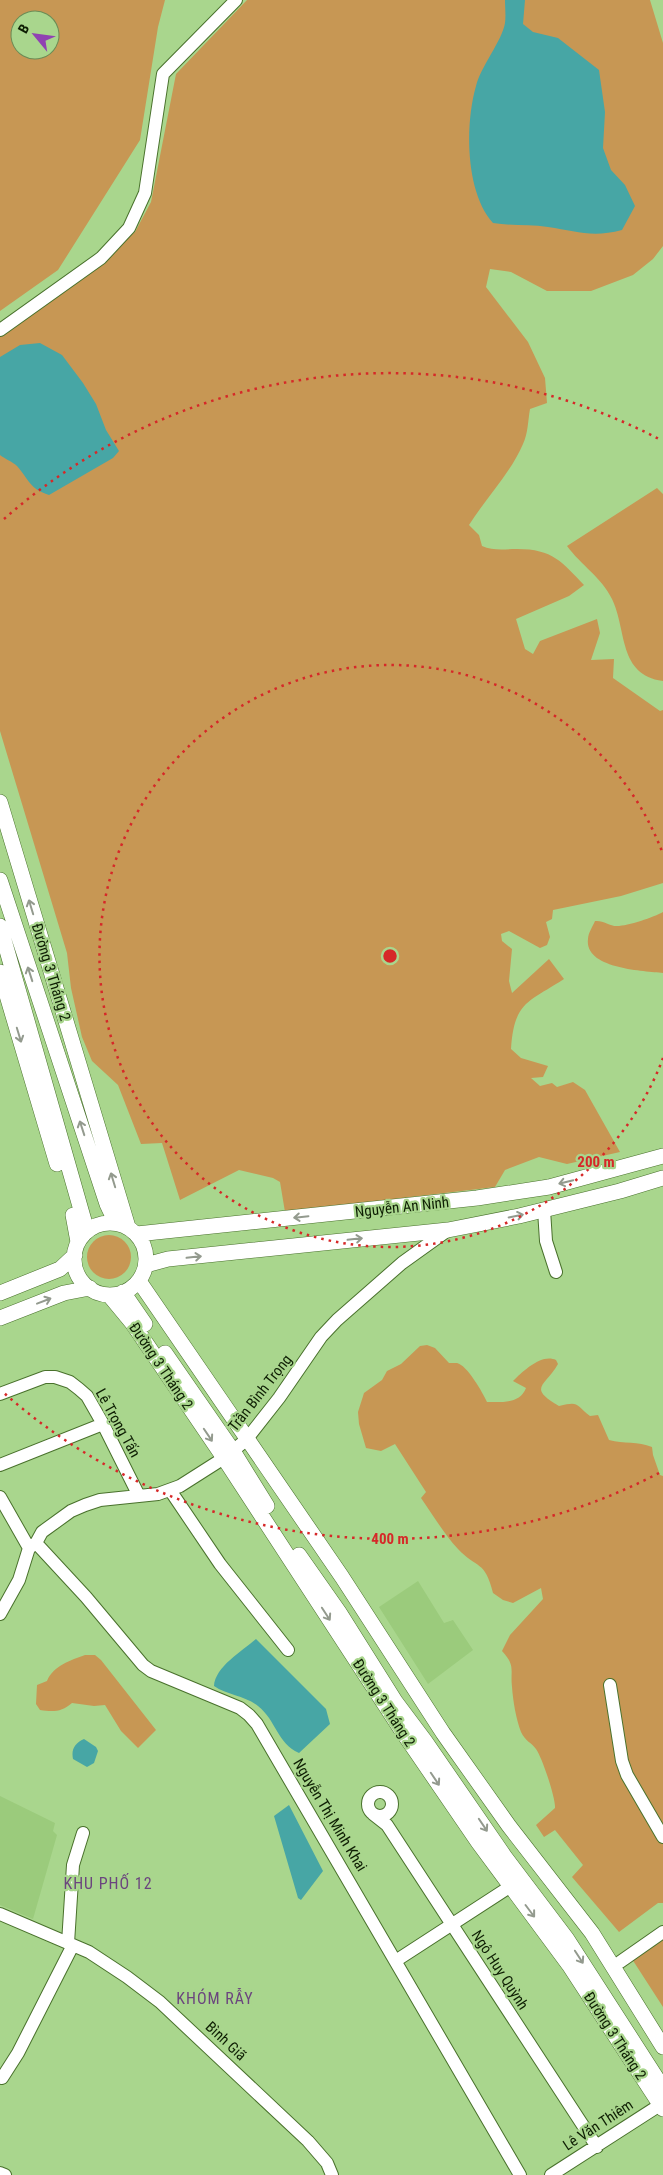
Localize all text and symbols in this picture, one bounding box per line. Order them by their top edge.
north arrow [10,10,60,60]
text: B [15,21,33,36]
one-way arrow [26,900,36,916]
street label: Đường 3 Tháng 2 [28,921,74,1023]
centre of rings [381,947,399,965]
one-way arrow [25,967,34,982]
one-way arrow [15,1027,25,1043]
one-way arrow [76,1120,86,1136]
text: 200 m [577,1153,615,1171]
one-way arrow [107,1173,117,1189]
one-way arrow [559,1178,575,1187]
street label: Nguyễn An Ninh [354,1193,450,1221]
one-way arrow [508,1211,524,1221]
one-way arrow [294,1212,310,1222]
one-way arrow [347,1235,363,1244]
one-way arrow [186,1252,202,1262]
one-way arrow [36,1296,51,1305]
street label: Đường 3 Tháng 2 [125,1319,197,1413]
street label: Trần Bình Trọng [224,1351,296,1435]
street label: Lê Trọng Tấn [92,1385,144,1461]
one-way arrow [203,1427,213,1441]
text: 400 m [371,1530,409,1548]
one-way arrow [321,1607,331,1621]
street label: Đường 3 Tháng 2 [349,1656,419,1750]
street label: Nguyễn Thị Minh Khai [289,1755,371,1875]
one-way arrow [430,1771,440,1785]
one-way arrow [478,1818,488,1832]
district label: KHU PHỐ 12 [63,1872,153,1893]
one-way arrow [524,1904,535,1917]
street label: Ngô Huy Quỳnh [468,1927,532,2013]
one-way arrow [574,1949,584,1963]
district label: KHÓM RẪY [176,1988,254,2008]
street label: Đường 3 Tháng 2 [580,1989,650,2083]
street label: Bình Giã [202,2018,250,2064]
street label: Lê Văn Thiêm [560,2096,636,2154]

